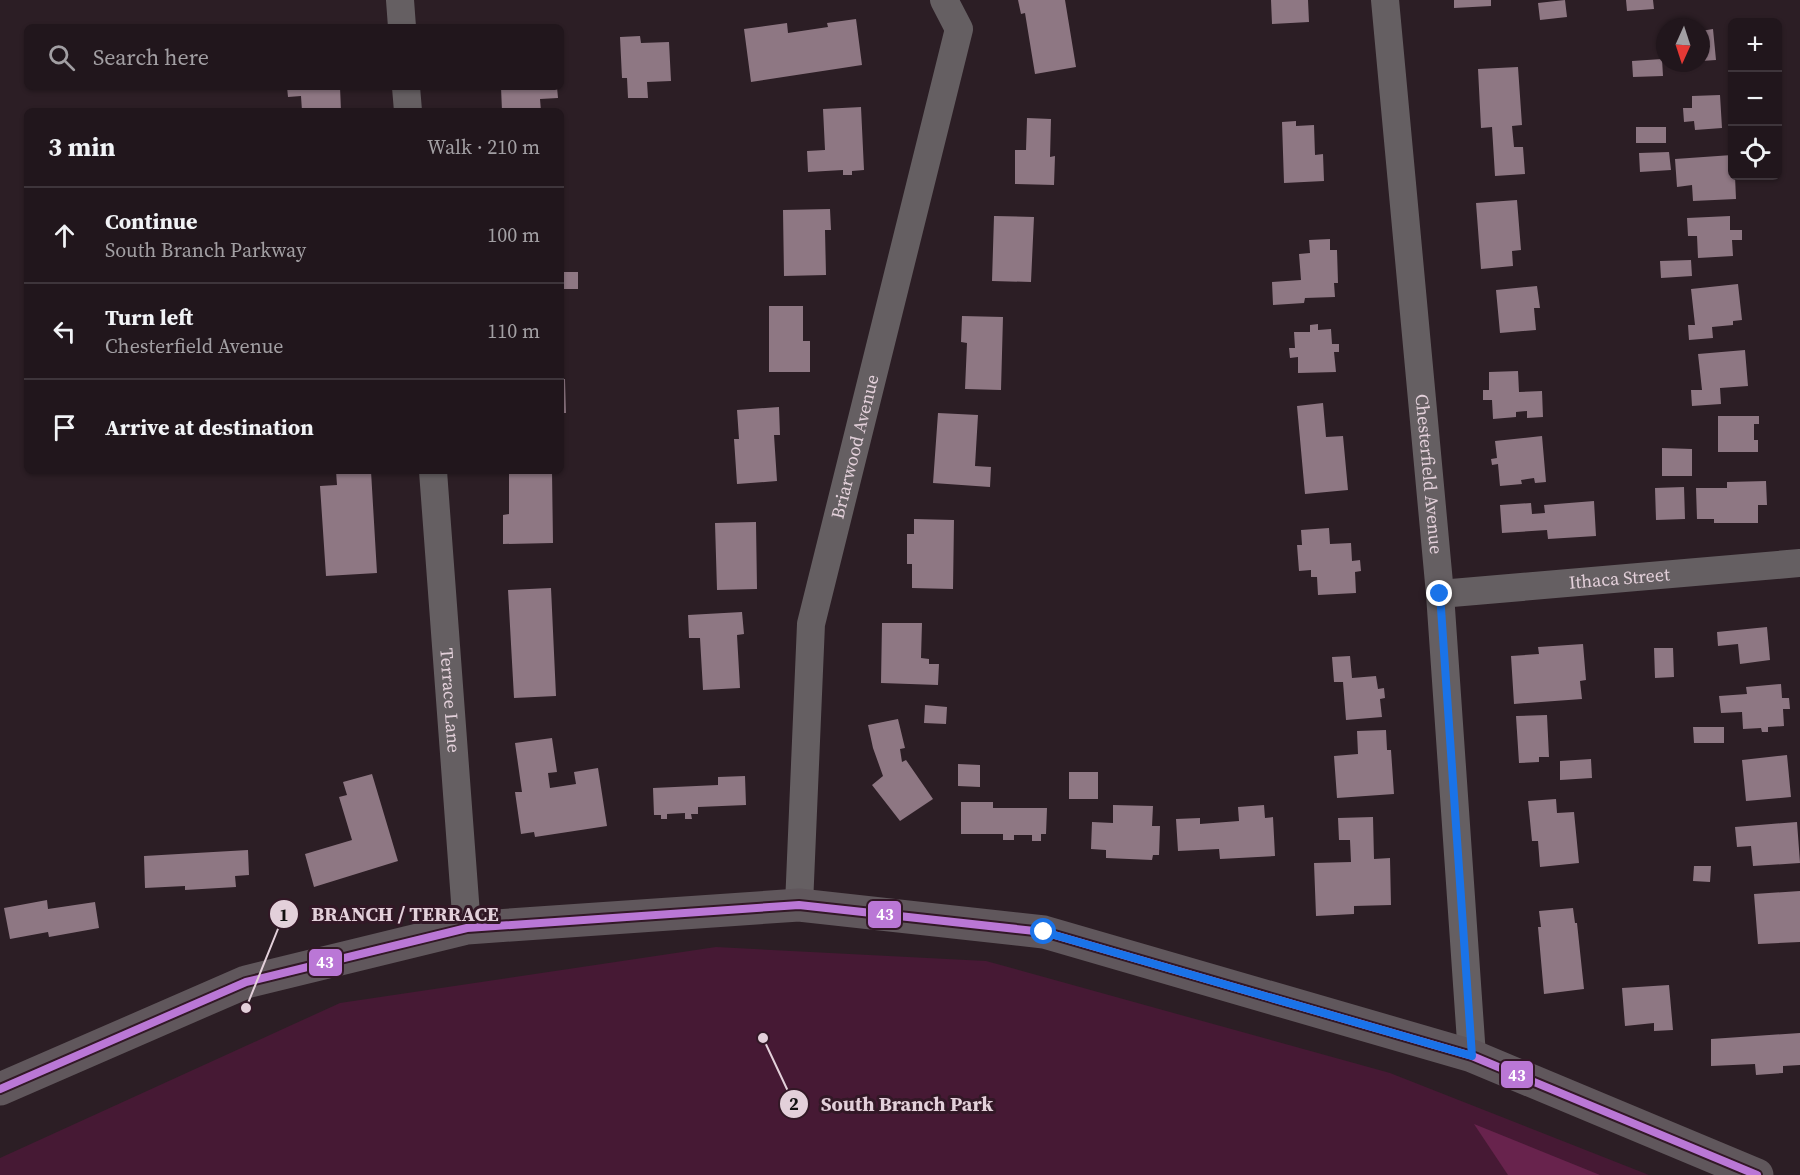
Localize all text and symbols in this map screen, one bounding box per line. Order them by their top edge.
north arrow [1656,18,1710,72]
map controls [1728,18,1782,180]
button: + [1728,18,1782,72]
search box [24,24,564,90]
icon: search [45,41,78,74]
text: Search here [93,42,209,72]
button: − [1728,72,1782,126]
button: locate [1728,126,1782,180]
text: 3 min [48,129,115,165]
text: Walk · 210 m [427,133,540,161]
text: Continue [105,206,198,236]
icon: ahead [48,219,81,252]
text: 100 m [487,221,540,249]
text: South Branch Parkway [105,236,306,264]
text: Turn left [105,302,193,332]
icon: left [48,315,81,348]
text: 110 m [487,317,540,345]
text: Chesterfield Avenue [105,332,283,360]
street label: Briarwood Avenue [825,372,885,521]
street label: Chesterfield Avenue [1410,393,1449,555]
icon: arrive [48,411,81,444]
text: Arrive at destination [105,412,314,442]
street label: Ithaca Street [1568,561,1671,595]
route end [1426,580,1452,606]
street label: Terrace Lane [434,647,467,754]
callout: BRANCH / TERRACE [269,895,511,933]
text: BRANCH / TERRACE [311,900,499,928]
line badge: 43 [867,900,902,929]
text: 1 [279,902,289,927]
text: 43 [876,903,894,925]
route start [1030,918,1056,944]
line badge: 43 [308,948,343,977]
text: 43 [316,951,334,973]
line badge: 43 [1500,1060,1534,1089]
text: 43 [1508,1064,1526,1086]
callout: South Branch Park [779,1085,1005,1123]
text: South Branch Park [821,1090,993,1118]
text: 2 [789,1091,799,1116]

